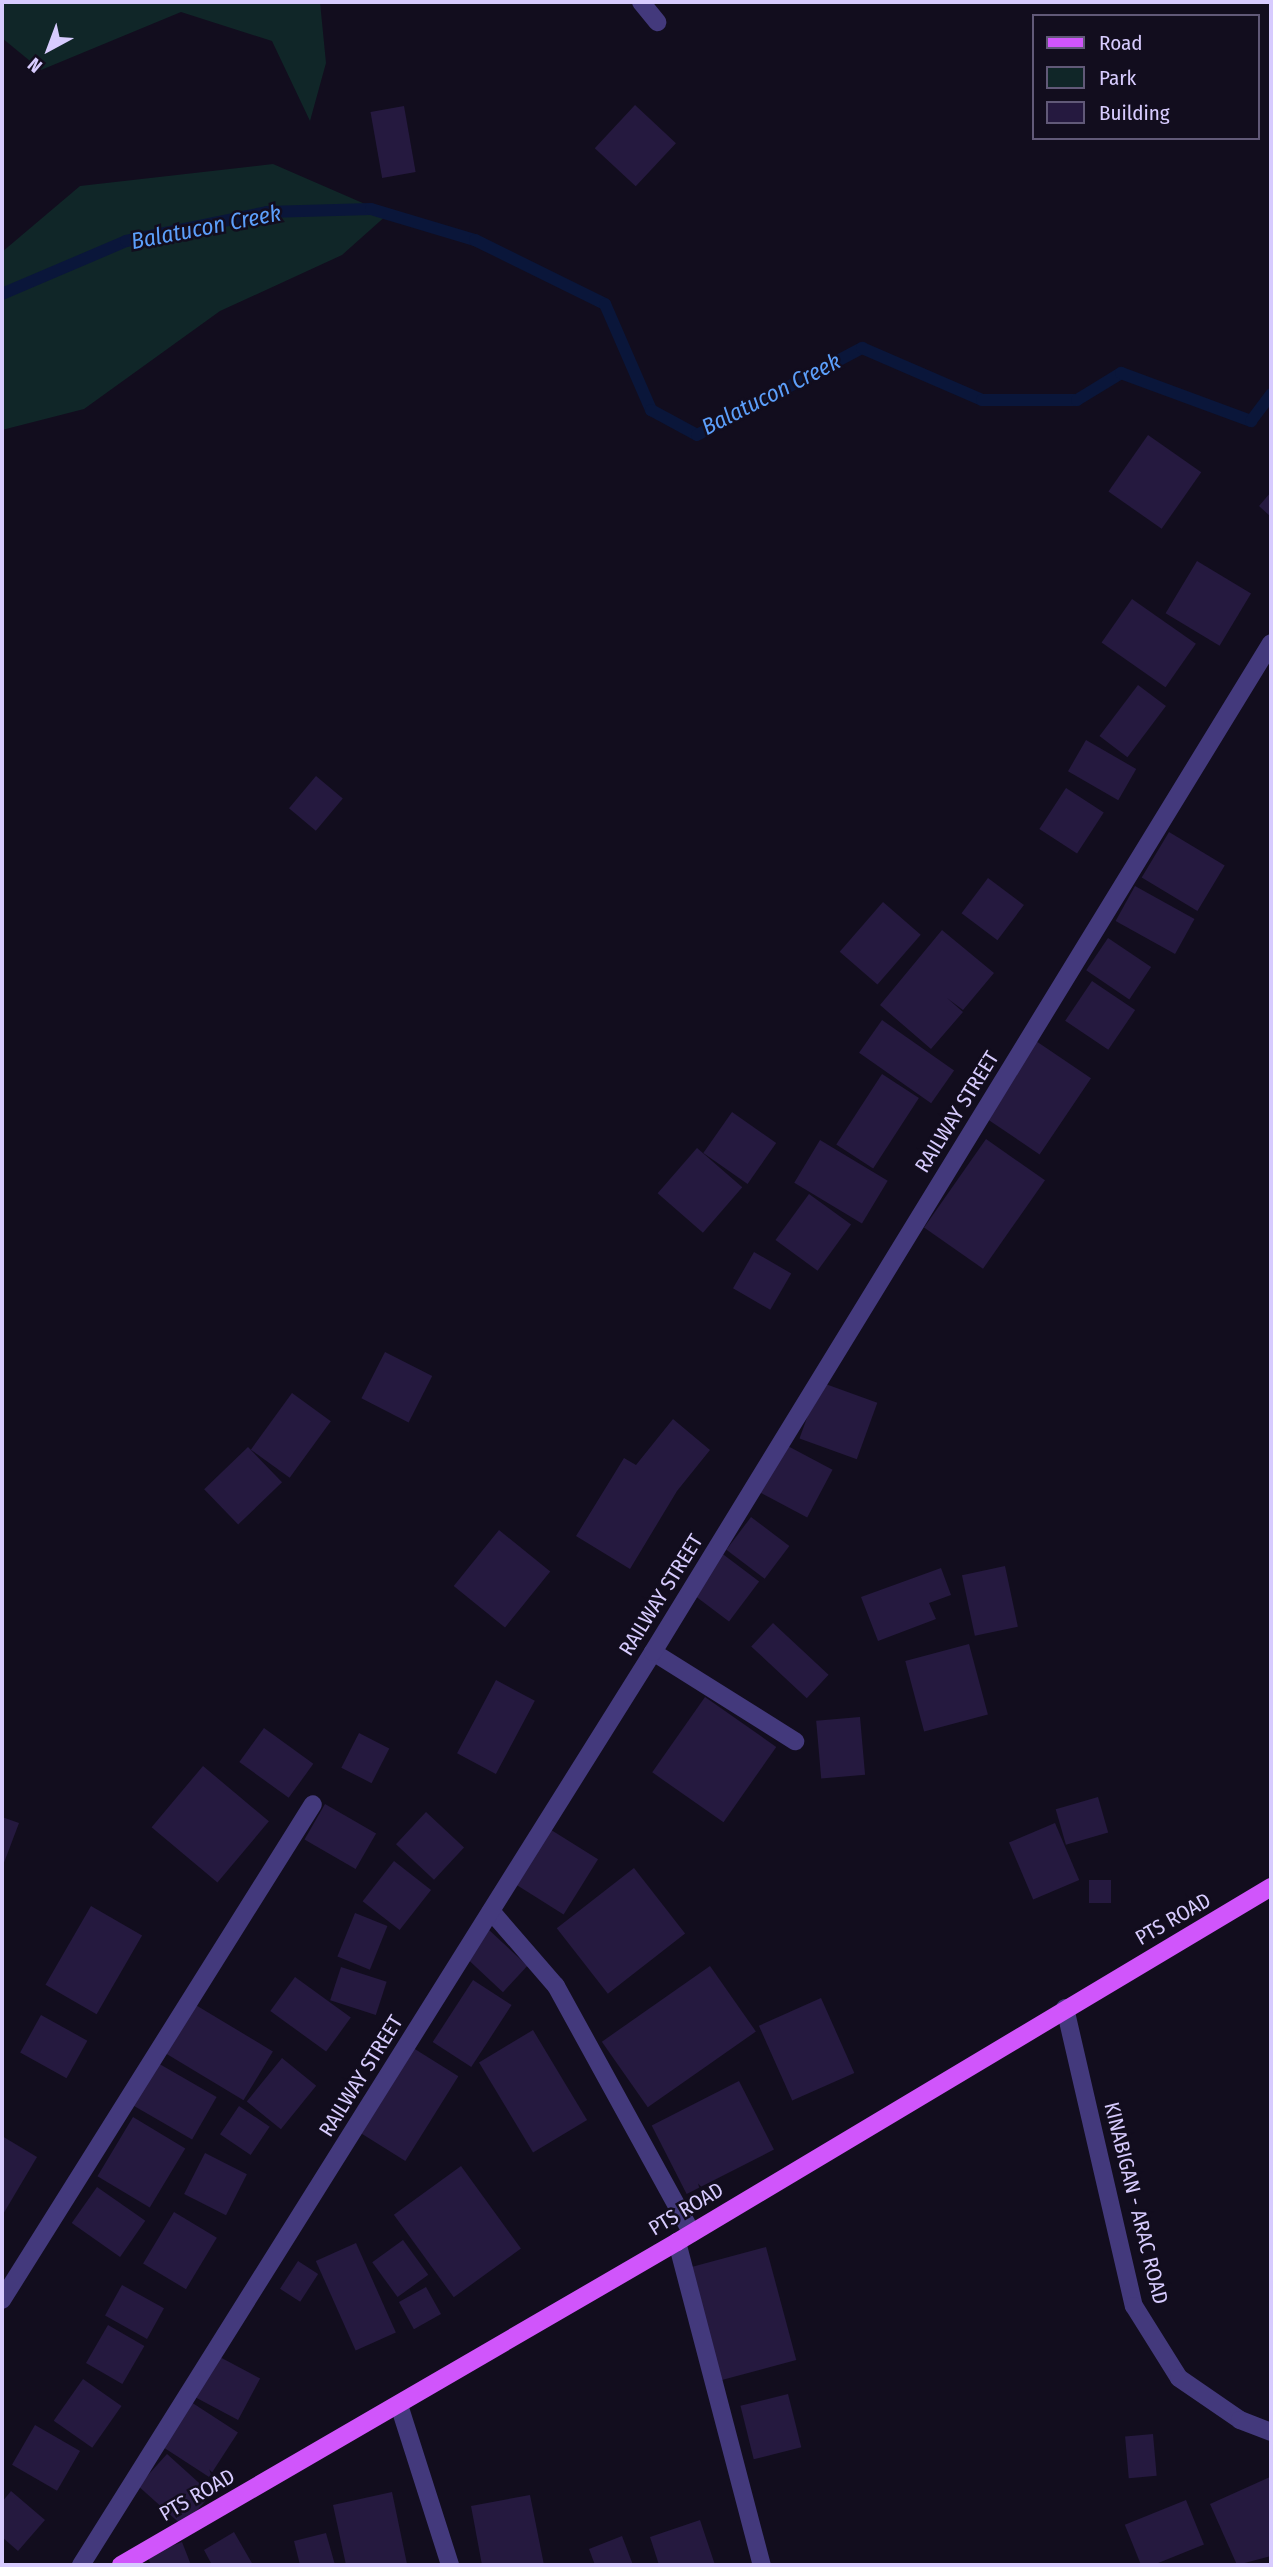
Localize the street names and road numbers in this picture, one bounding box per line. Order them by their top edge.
street label: RAILWAY STREET [910,1047,1004,1177]
street label: RAILWAY STREET [614,1530,708,1660]
street label: PTS ROAD [1131,1887,1215,1951]
street label: RAILWAY STREET [314,2011,408,2141]
street label: KINABIGAN - ARAC ROAD [1099,2099,1173,2307]
street label: PTS ROAD [644,2177,728,2241]
street label: PTS ROAD [155,2463,239,2527]

